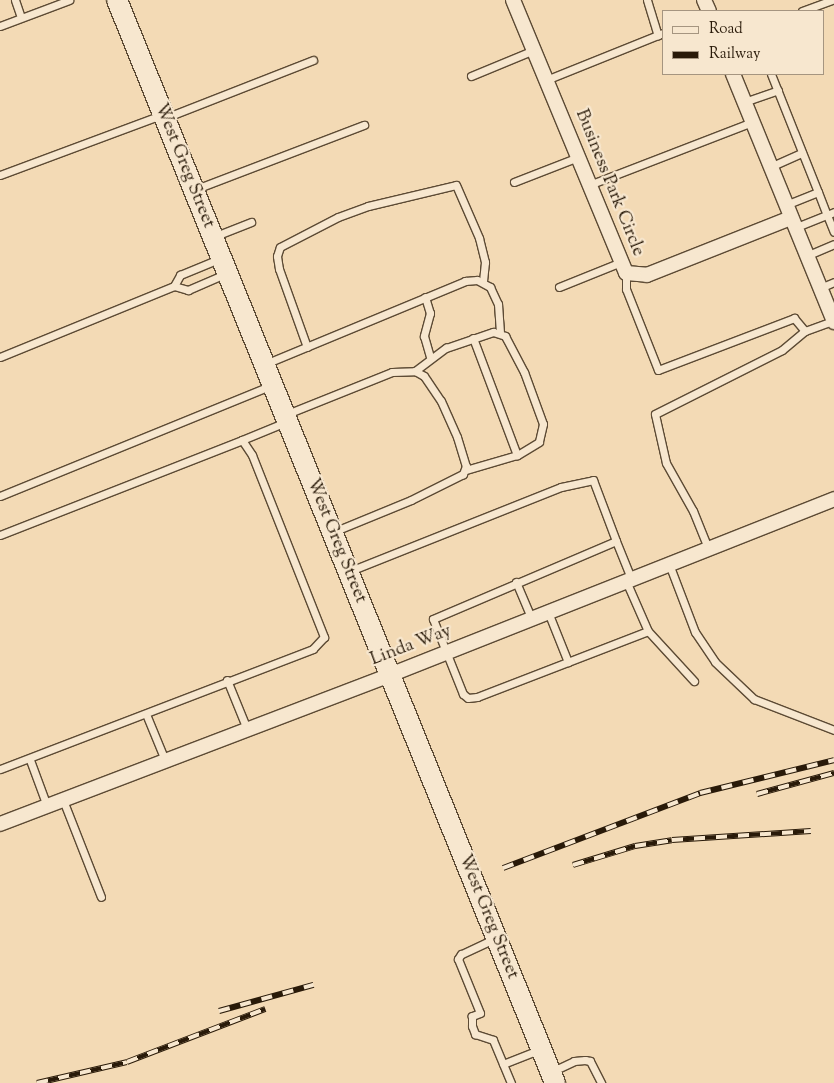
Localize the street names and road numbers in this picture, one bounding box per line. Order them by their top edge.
street label: West Greg Street [149,100,219,232]
street label: Business Park Circle [570,107,648,259]
street label: West Greg Street [301,475,371,607]
street label: Linda Way [368,621,454,671]
street label: West Greg Street [453,851,523,983]

